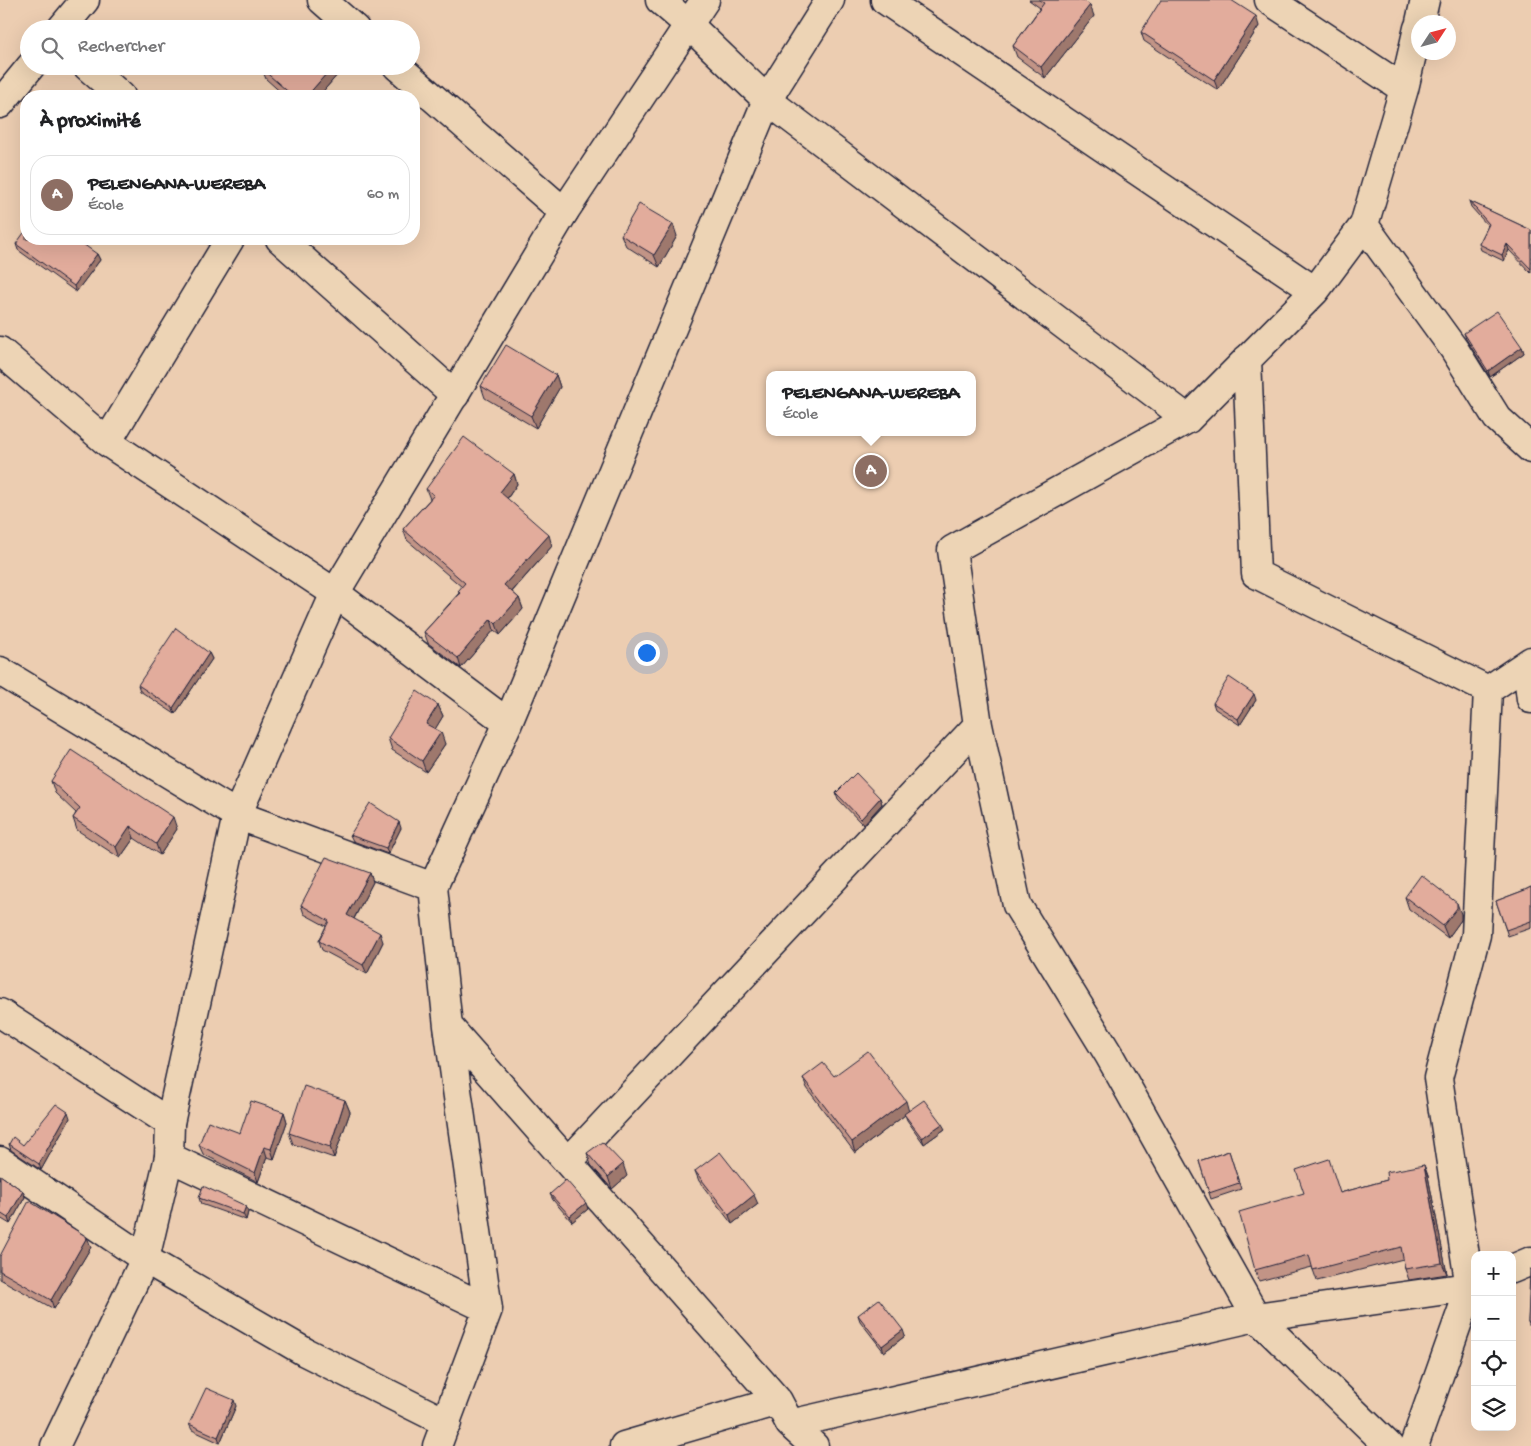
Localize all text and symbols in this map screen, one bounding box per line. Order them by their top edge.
north arrow [1411,15,1456,60]
search box [20,20,420,75]
icon: search [38,34,66,62]
text: Rechercher [78,36,164,59]
text: À proximité [40,110,141,135]
text: PELENGANA-WEREBA [88,174,265,197]
text: A [52,186,62,205]
text: 60 m [367,186,399,205]
text: École [88,197,124,216]
popup [766,371,976,436]
text: PELENGANA-WEREBA [783,383,960,406]
text: École [783,406,818,425]
pin: A [855,452,887,490]
your location [634,640,660,666]
map controls [1471,1251,1516,1431]
button: + [1471,1251,1516,1296]
button: − [1471,1296,1516,1341]
button: locate [1471,1341,1516,1386]
button: layers [1471,1386,1516,1431]

